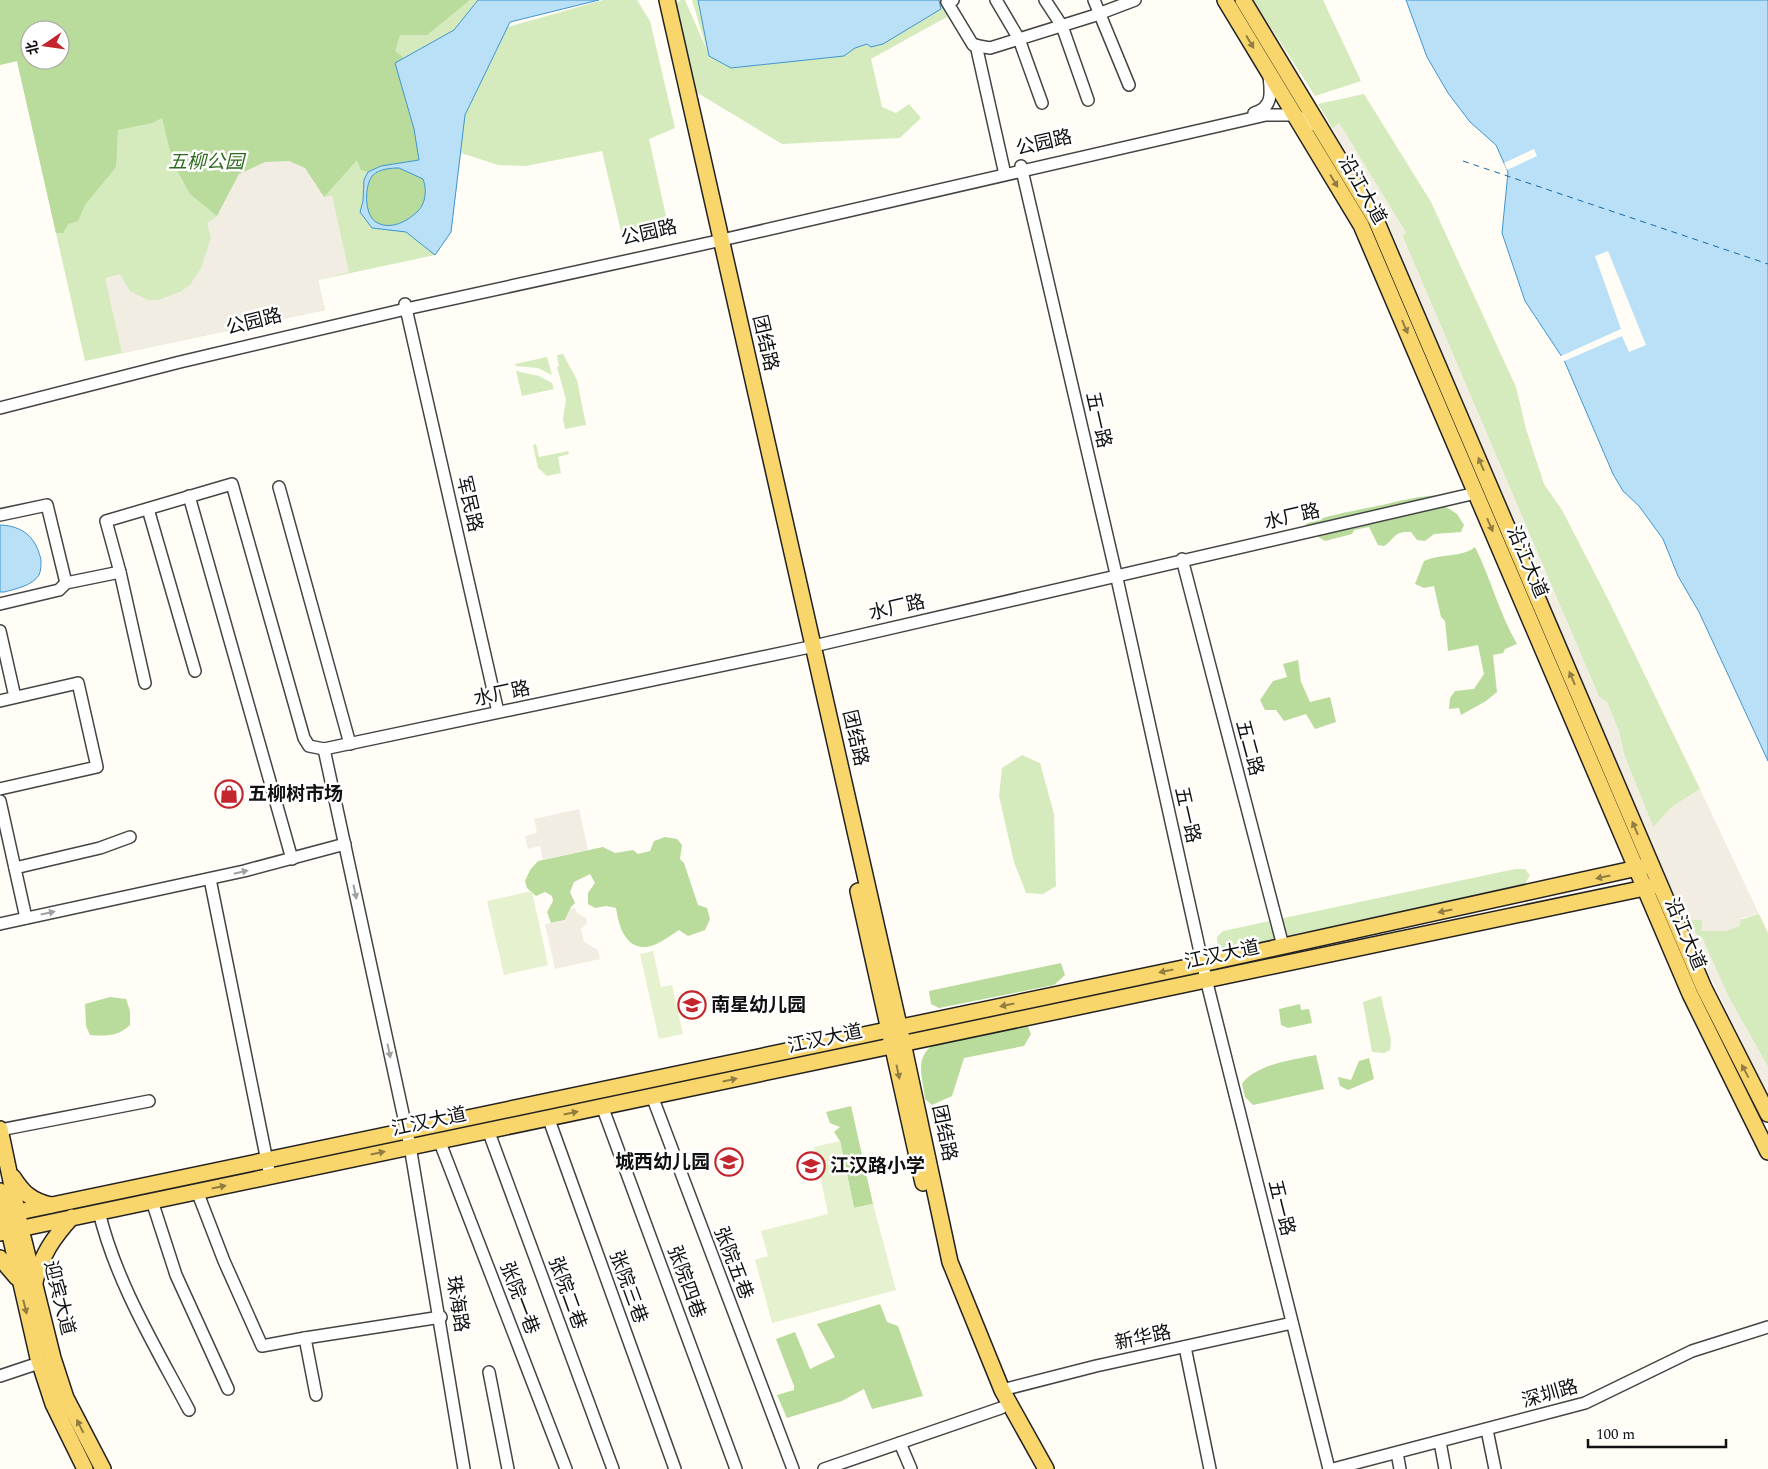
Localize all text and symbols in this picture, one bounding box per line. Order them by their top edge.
north arrow [20,20,70,70]
one-way arrow [1246,35,1255,48]
text: 北 [21,39,45,57]
street label: 公园路 [1013,122,1075,164]
park label: 五柳公园 [168,148,247,177]
street label: 沿江大道 [1330,150,1394,230]
one-way arrow [1330,175,1339,188]
street label: 公园路 [618,212,680,254]
street label: 公园路 [223,301,285,343]
street label: 团结路 [744,312,786,374]
one-way arrow [1402,320,1410,334]
street label: 五一路 [1077,389,1119,451]
one-way arrow [1477,457,1485,471]
street label: 军民路 [448,473,490,535]
street label: 水厂路 [1261,496,1323,538]
one-way arrow [1486,517,1494,532]
street label: 沿江大道 [1499,521,1555,603]
street label: 水厂路 [866,587,928,629]
one-way arrow [1568,671,1576,685]
street label: 水厂路 [471,674,533,714]
street label: 团结路 [834,707,876,769]
street label: 五二路 [1228,717,1270,779]
shop icon: 五柳树市场 [214,779,244,809]
place label: 五柳树市场 [248,780,343,809]
street label: 五一路 [1166,784,1208,846]
one-way arrow [1631,820,1639,835]
one-way arrow [233,868,248,876]
one-way arrow [1596,873,1611,881]
one-way arrow [352,885,360,901]
street label: 沿江大道 [1657,893,1713,975]
one-way arrow [1437,907,1452,915]
one-way arrow [40,909,56,917]
street label: 江汉大道 [1182,933,1262,977]
one-way arrow [1158,967,1174,975]
school or university icon: 南星幼儿园 [677,990,707,1020]
place label: 南星幼儿园 [711,991,806,1020]
one-way arrow [999,1001,1015,1009]
street label: 江汉大道 [785,1017,865,1061]
one-way arrow [386,1043,394,1059]
one-way arrow [1741,1064,1749,1078]
one-way arrow [894,1065,902,1080]
one-way arrow [723,1075,739,1083]
street label: 江汉大道 [389,1100,469,1144]
street label: 团结路 [924,1102,964,1164]
one-way arrow [564,1108,580,1116]
school or university icon: 城西幼儿园 [714,1147,744,1177]
place label: 城西幼儿园 [615,1148,710,1177]
one-way arrow [370,1149,385,1157]
school or university icon: 江汉路小学 [796,1151,826,1181]
place label: 江汉路小学 [830,1152,925,1181]
street label: 五一路 [1260,1177,1302,1239]
one-way arrow [211,1183,226,1191]
street label: 张院五巷 [706,1222,760,1304]
street label: 张院四巷 [659,1241,713,1323]
street label: 张院三巷 [601,1246,655,1328]
street label: 张院二巷 [540,1252,594,1334]
street label: 张院一巷 [492,1257,546,1339]
street label: 迎宾大道 [36,1258,82,1338]
street label: 珠海路 [438,1274,476,1334]
one-way arrow [21,1299,29,1314]
street label: 新华路 [1112,1318,1174,1358]
street label: 深圳路 [1519,1372,1581,1416]
scale bar [1588,1416,1726,1448]
one-way arrow [76,1419,84,1433]
text: 100 m [1596,1423,1635,1446]

